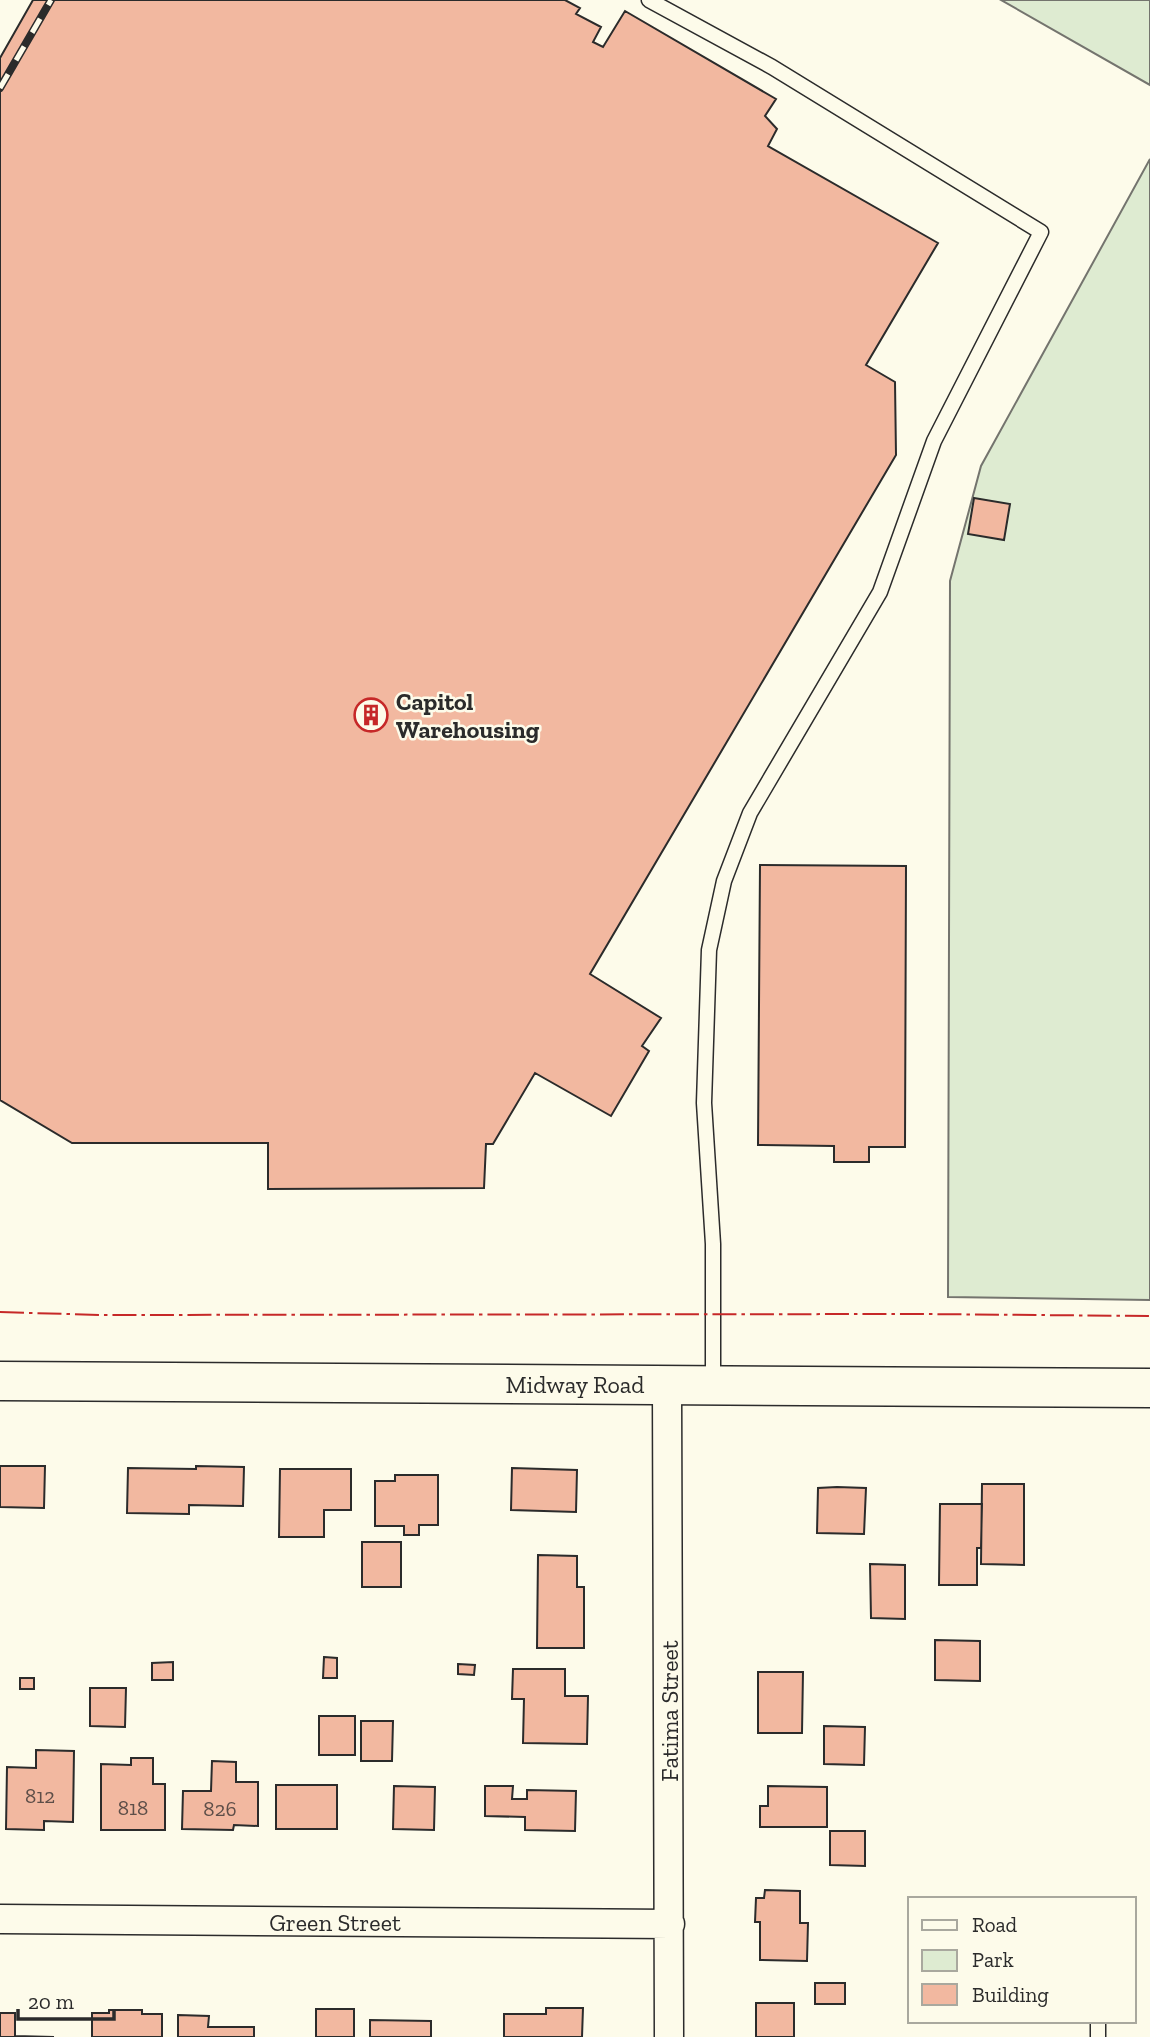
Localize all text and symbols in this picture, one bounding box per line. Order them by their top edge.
place label: Capitol Warehousing [396,687,540,744]
building icon: Capitol Warehousing [352,696,390,734]
street label: Midway Road [505,1370,645,1399]
street label: Fatima Street [655,1640,684,1782]
house number: 812 [25,1783,55,1808]
house number: 818 [118,1795,148,1820]
house number: 826 [203,1796,237,1821]
legend [908,1897,1136,2023]
street label: Green Street [269,1908,401,1937]
text: Road [972,1912,1018,1937]
text: Park [972,1947,1014,1972]
scale bar [18,1978,114,2022]
text: Building [972,1982,1049,2007]
text: 20 m [28,1989,74,2014]

